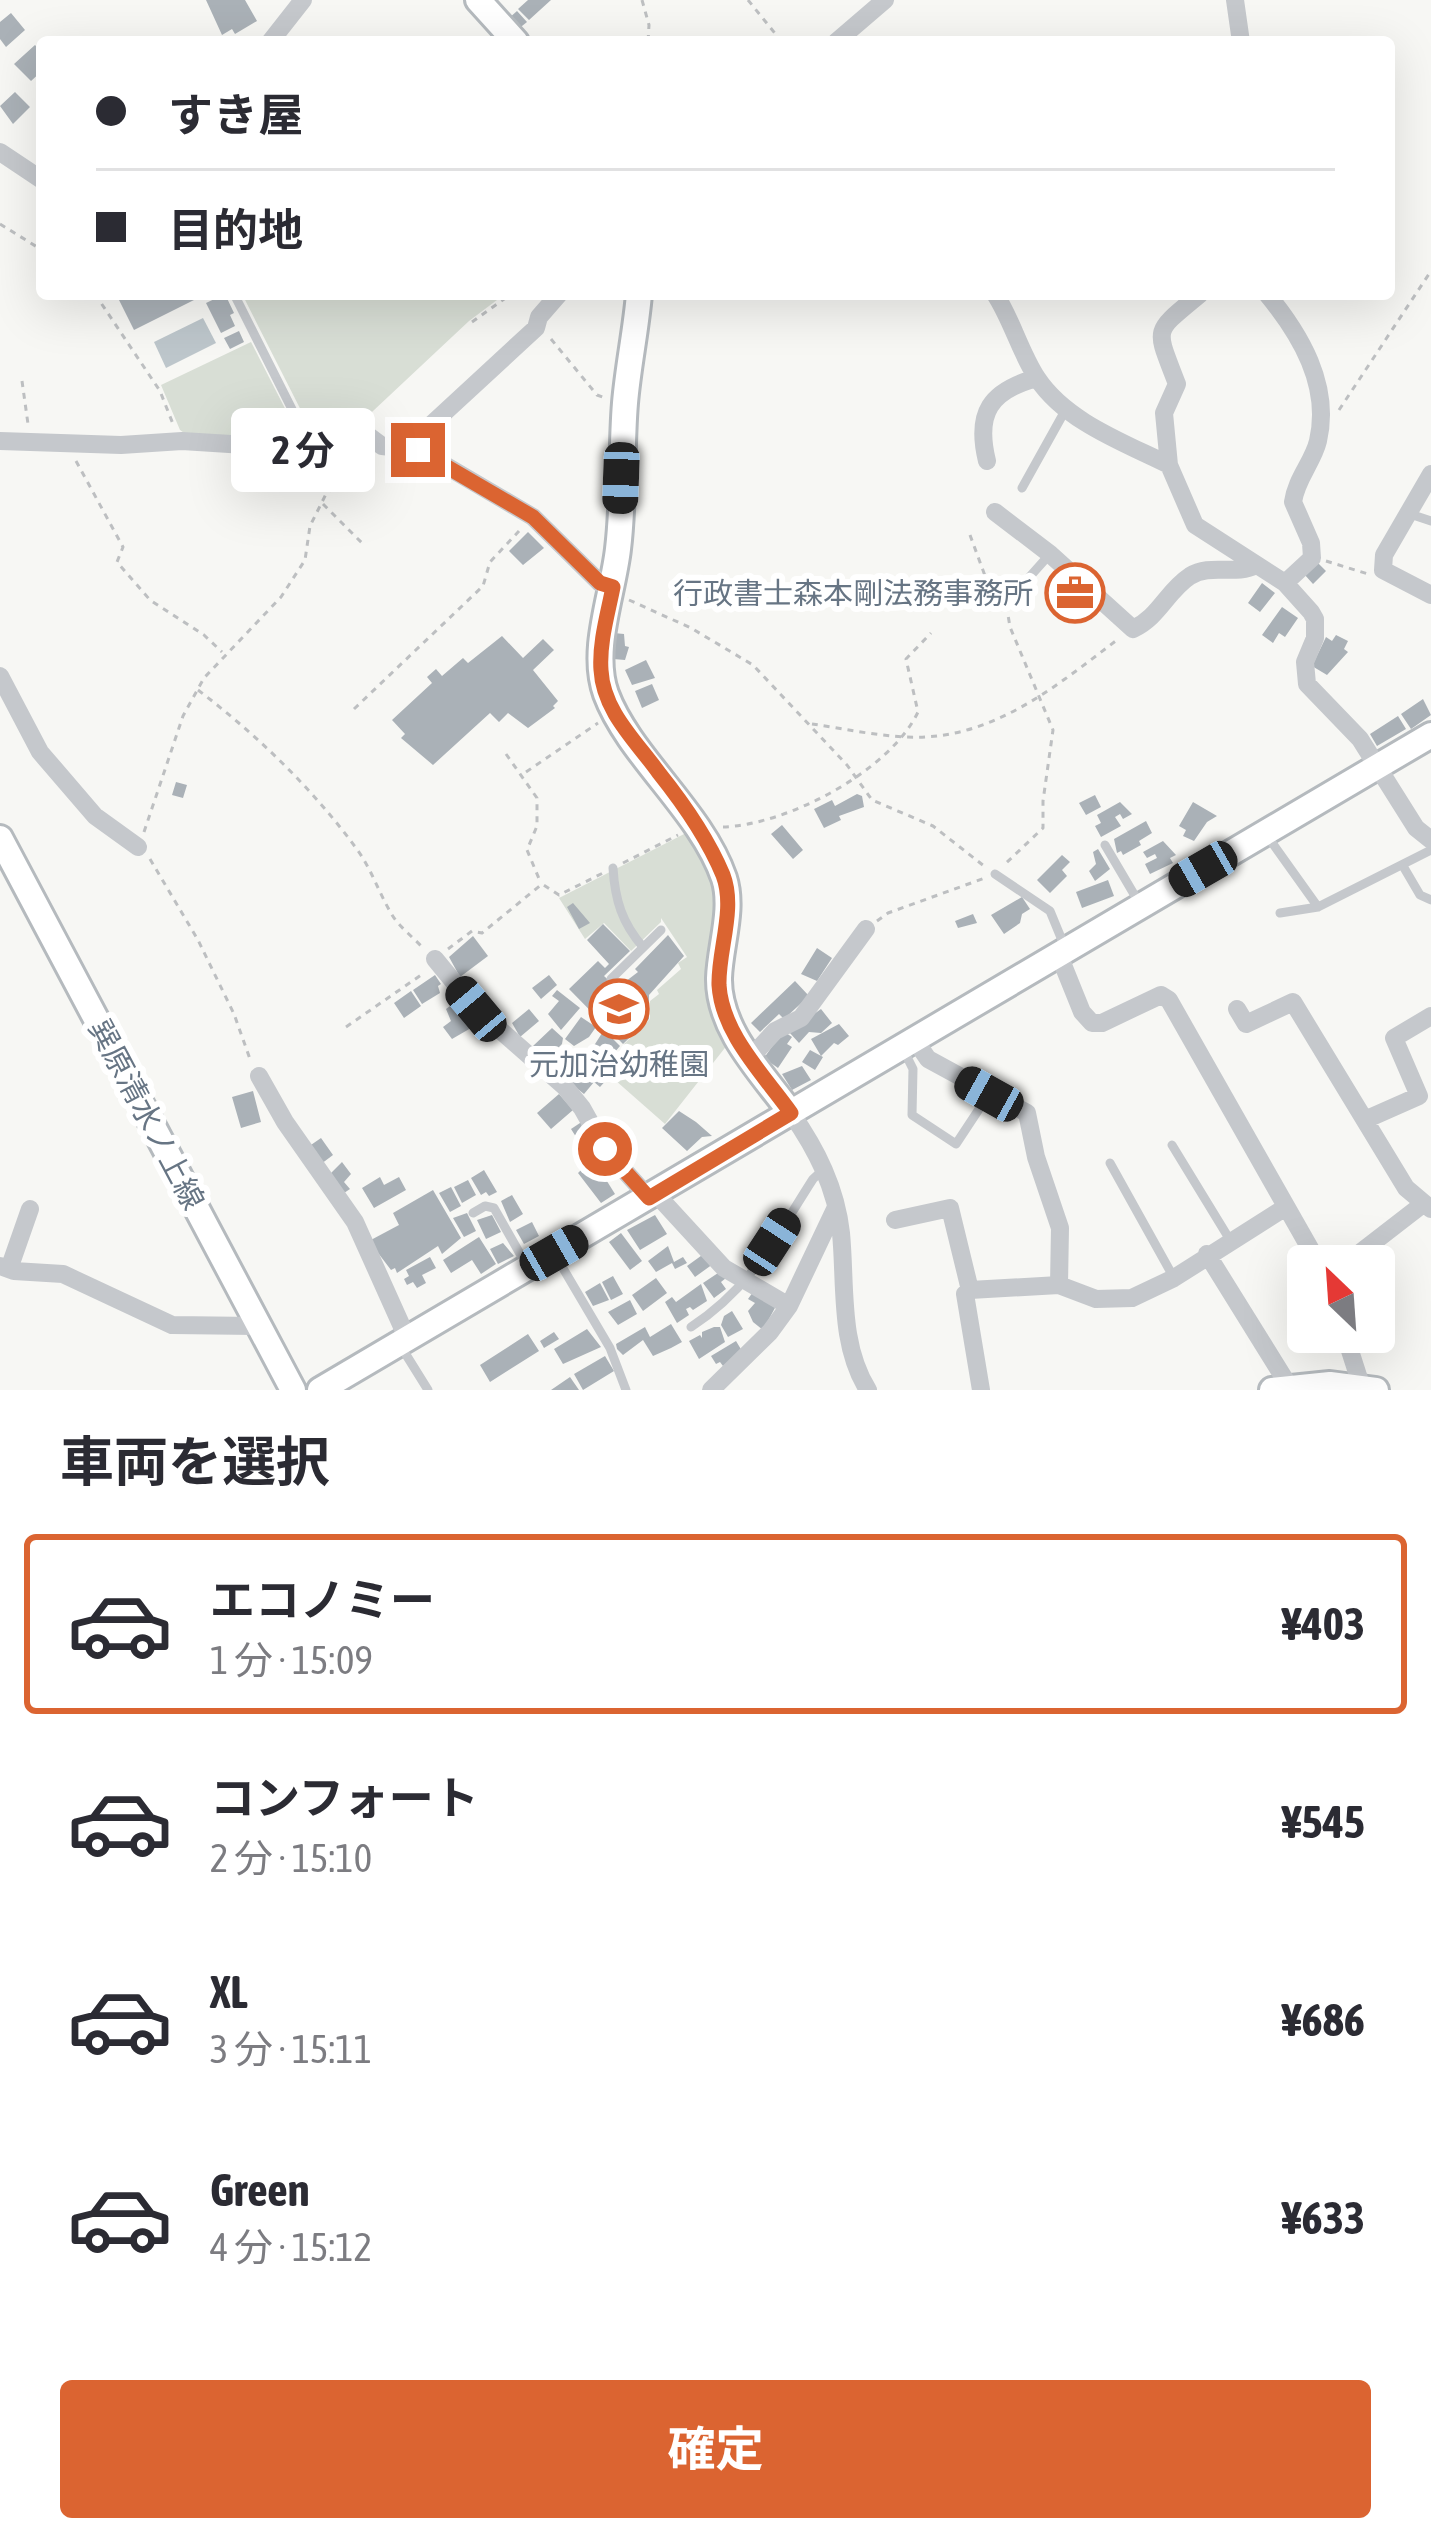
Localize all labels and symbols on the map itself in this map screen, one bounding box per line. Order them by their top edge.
callout: 2 分 [232,408,376,492]
route end [391,423,445,477]
car [602,441,640,515]
office icon: 行政書士森本剛法務事務所 [1044,562,1106,624]
place label: 行政書士森本剛法務事務所 [673,576,1033,610]
car [1163,835,1243,903]
car [439,970,513,1048]
school or university icon: 元加治幼稚園 [588,978,650,1040]
street label: 巽原清水ノ上線 [83,1013,211,1215]
place label: 元加治幼稚園 [529,1047,709,1081]
car [949,1061,1029,1127]
route start [578,1122,632,1176]
car [737,1202,807,1282]
car [514,1219,594,1287]
north arrow [1287,1245,1395,1353]

